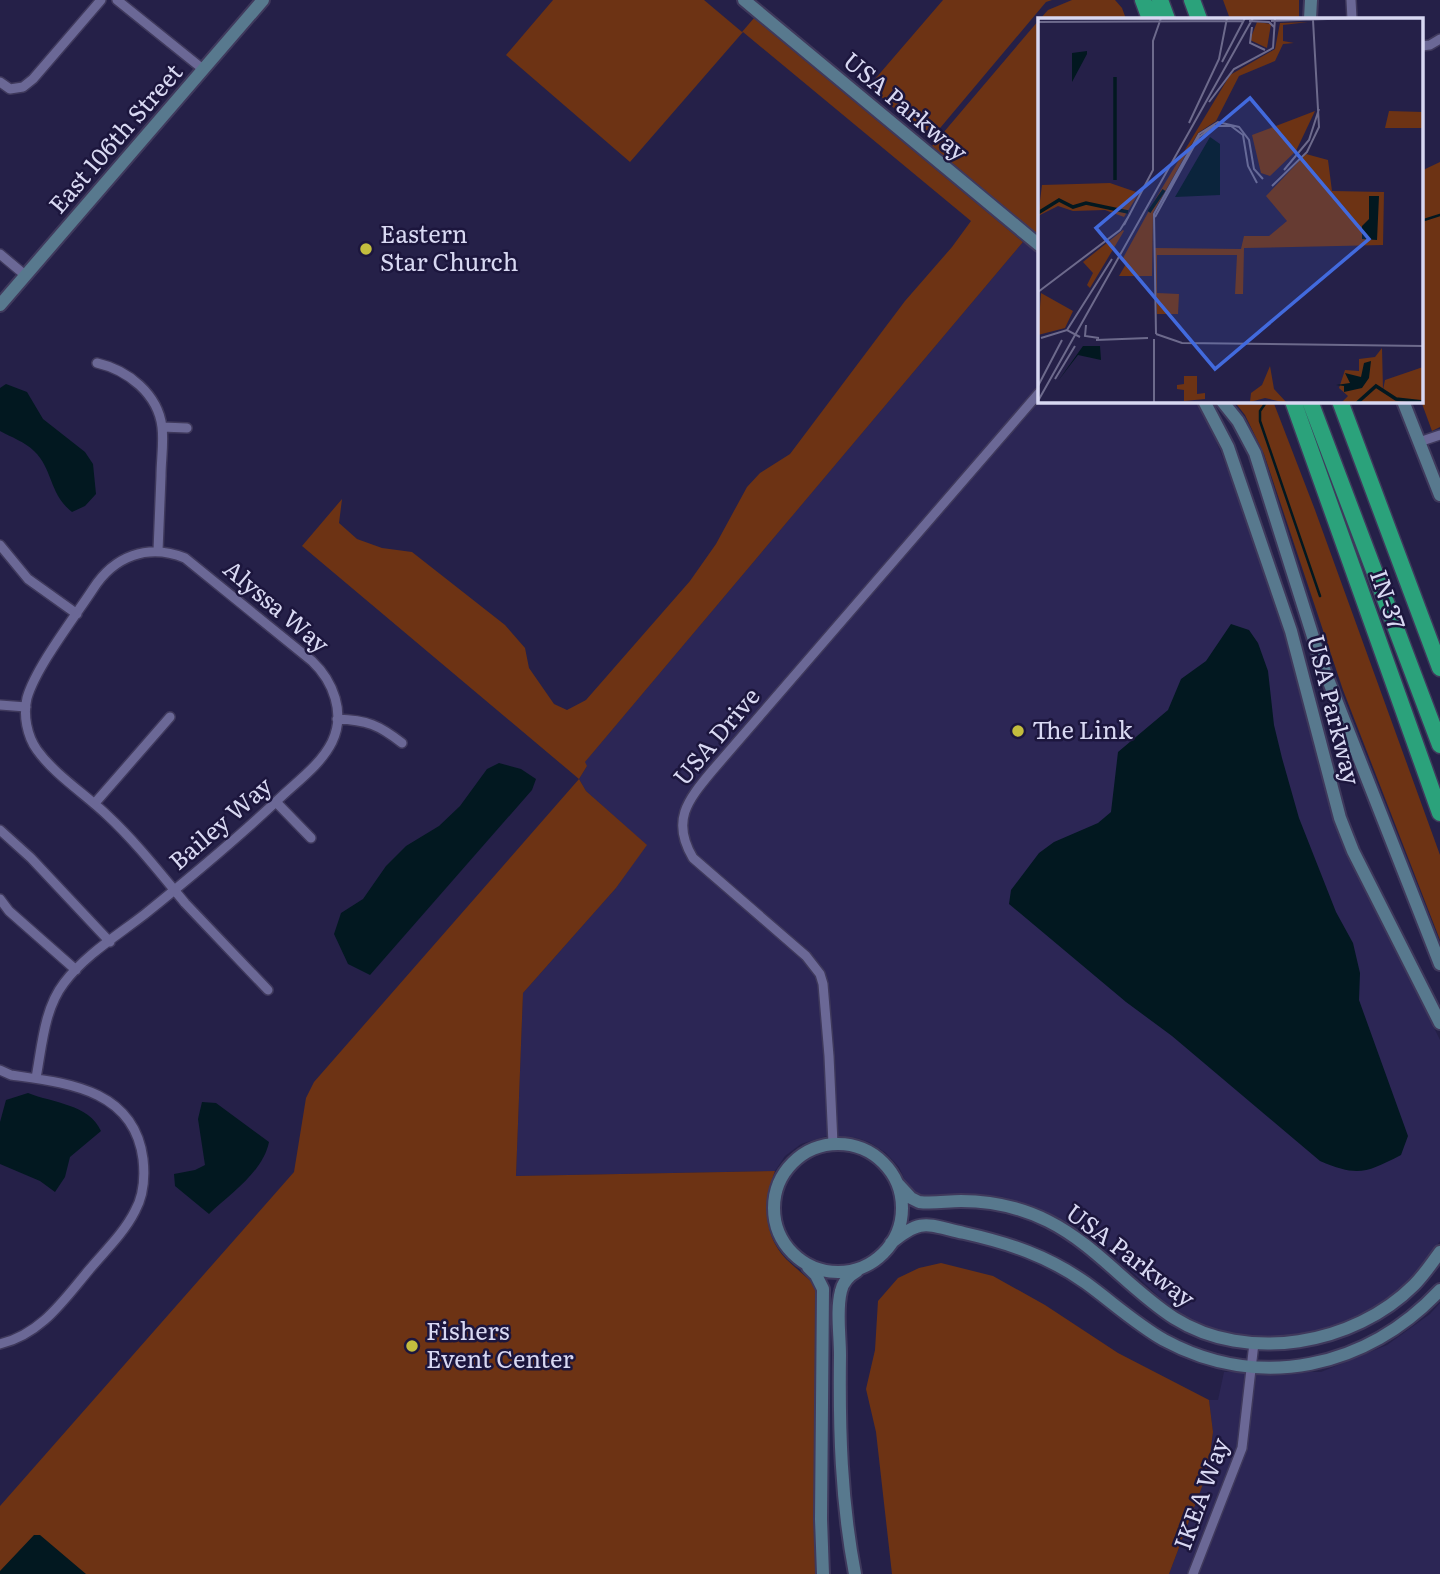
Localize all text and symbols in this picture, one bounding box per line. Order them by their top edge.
inset map [1038,18,1422,402]
street label: USA Parkway [837,42,977,168]
street label: East 106th Street [39,54,189,220]
place label: Eastern Star Church [380,215,518,278]
marker: Eastern Star Church [358,241,374,257]
street label: Alyssa Way [217,550,338,660]
street label: IN-37 [1363,564,1416,634]
street label: USA Parkway [1300,631,1371,788]
street label: USA Drive [664,679,767,792]
place label: The Link [1032,711,1133,746]
marker: The Link [1010,723,1026,739]
street label: Bailey Way [160,767,279,877]
street label: USA Parkway [1060,1194,1204,1314]
place label: Fishers Event Center [426,1312,574,1375]
marker: Fishers Event Center [404,1338,420,1354]
street label: IKEA Way [1163,1432,1236,1554]

